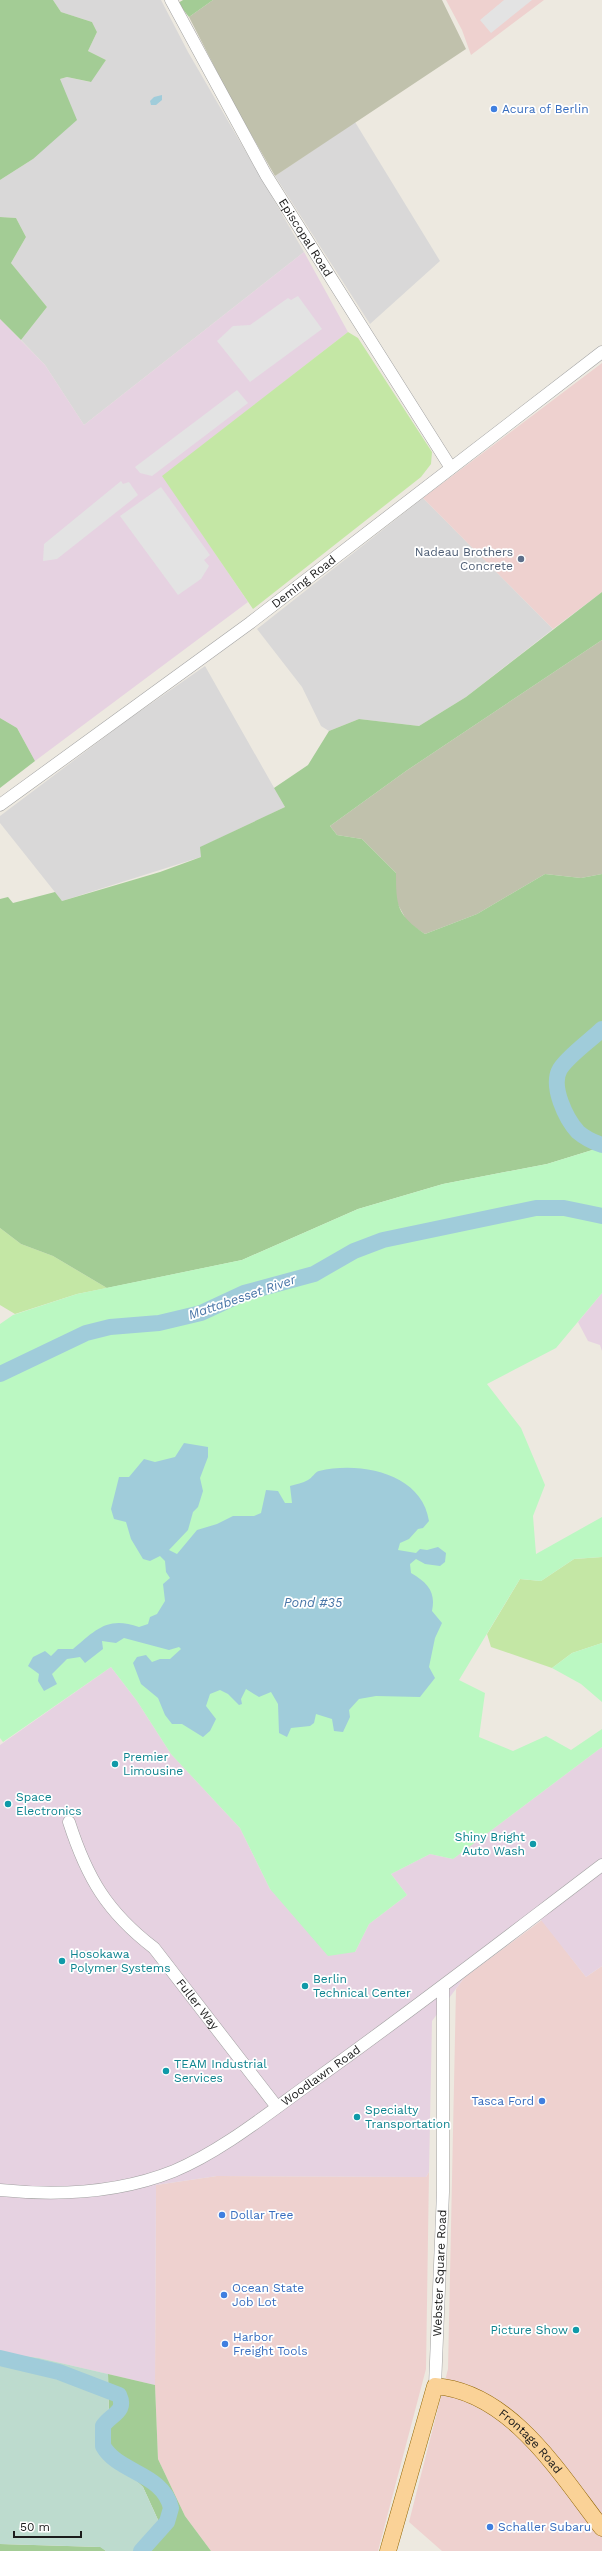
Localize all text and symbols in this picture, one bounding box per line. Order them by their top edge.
place label: Acura of Berlin [502,102,589,116]
marker: Acura of Berlin [489,104,499,114]
street label: Episcopal Road [276,196,335,279]
place label: Nadeau Brothers Concrete [415,545,513,573]
street label: Deming Road [269,552,339,611]
marker: Nadeau Brothers Concrete [516,554,526,564]
water label: Mattabesset River [186,1271,298,1322]
water label: Pond #35 [284,1595,343,1610]
place label: Premier Limousine [123,1750,183,1778]
marker: Premier Limousine [110,1759,120,1769]
place label: Space Electronics [16,1790,82,1818]
marker: Space Electronics [3,1799,13,1809]
place label: Shiny Bright Auto Wash [455,1830,525,1858]
marker: Shiny Bright Auto Wash [528,1839,538,1849]
place label: Hosokawa Polymer Systems [70,1947,171,1975]
marker: Hosokawa Polymer Systems [57,1956,67,1966]
place label: Berlin Technical Center [313,1972,411,2000]
street label: Fuller Way [173,1976,222,2033]
marker: Berlin Technical Center [300,1981,310,1991]
street label: Woodlawn Road [278,2042,363,2109]
place label: TEAM Industrial Services [174,2057,267,2085]
marker: TEAM Industrial Services [161,2066,171,2076]
place label: Tasca Ford [471,2094,534,2108]
marker: Tasca Ford [537,2096,547,2106]
place label: Specialty Transportation [365,2103,450,2131]
marker: Specialty Transportation [352,2112,362,2122]
place label: Dollar Tree [230,2208,293,2222]
street label: Webster Square Road [430,2209,449,2337]
marker: Dollar Tree [217,2210,227,2220]
place label: Ocean State Job Lot [232,2281,304,2309]
marker: Ocean State Job Lot [219,2290,229,2300]
place label: Picture Show [490,2323,568,2337]
marker: Picture Show [571,2325,581,2335]
place label: Harbor Freight Tools [233,2330,308,2358]
marker: Harbor Freight Tools [220,2339,230,2349]
street label: Frontage Road [496,2406,565,2476]
scale bar [14,2513,81,2539]
text: 50 m [20,2520,50,2534]
place label: Schaller Subaru [498,2520,591,2534]
marker: Schaller Subaru [485,2522,495,2532]

